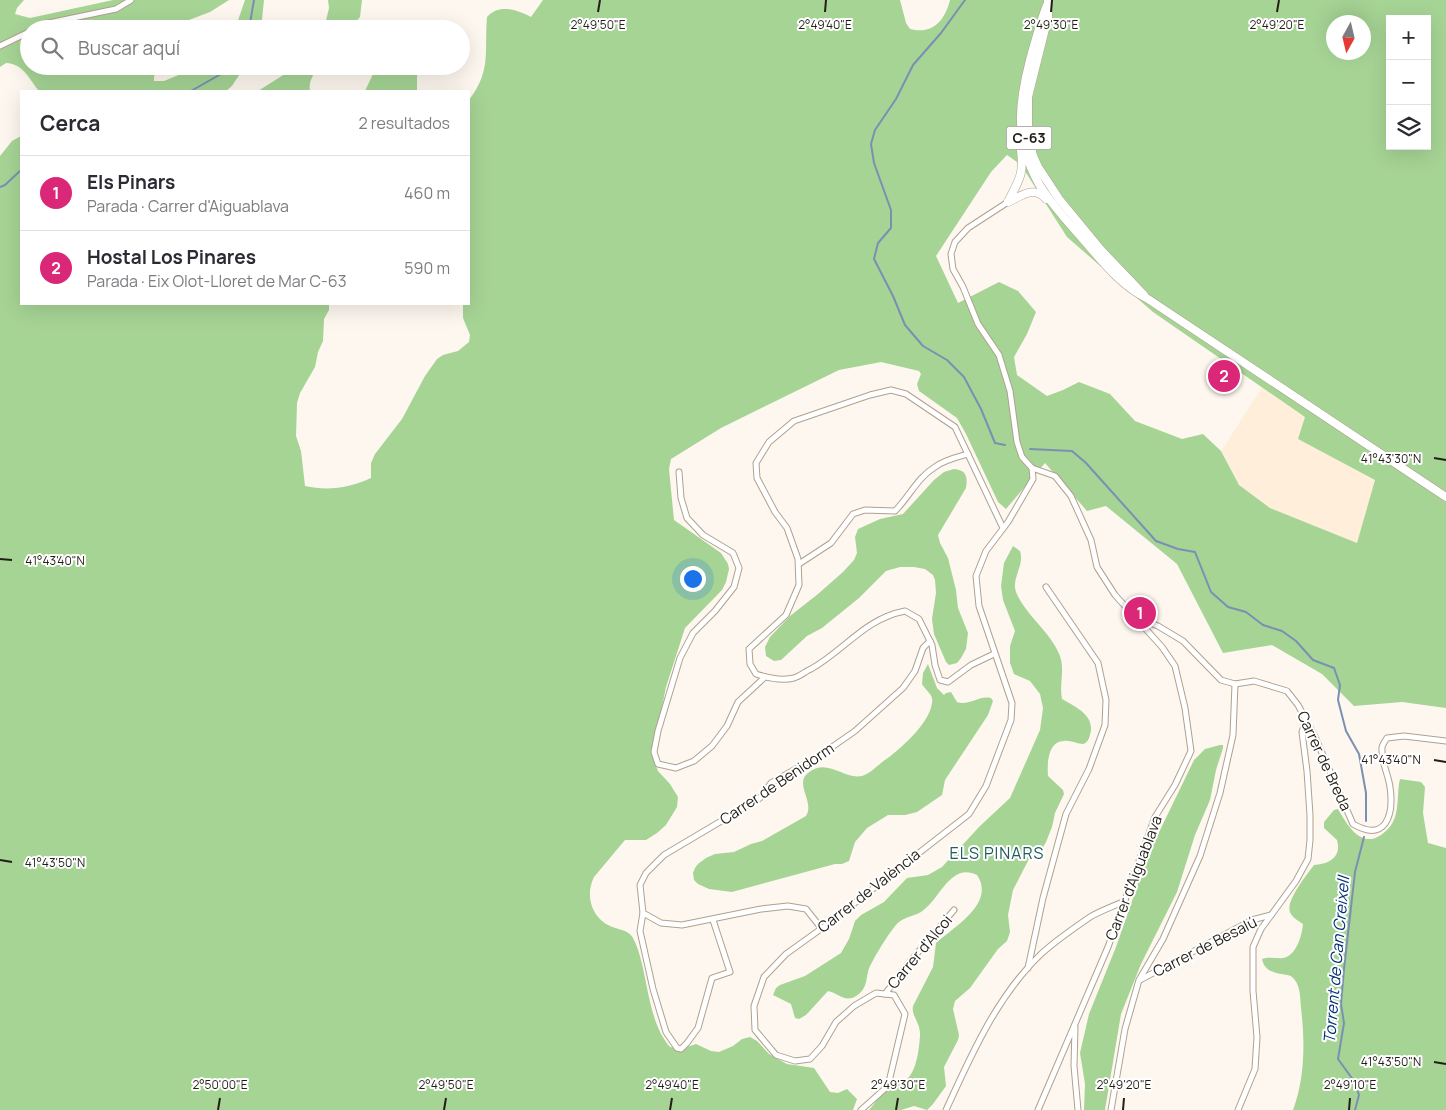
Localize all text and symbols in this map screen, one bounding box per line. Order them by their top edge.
north arrow [1326,15,1371,60]
map controls [1386,15,1431,150]
button: + [1386,15,1431,60]
text: 2°49'50"E [571,16,626,33]
text: 2°49'40"E [798,16,852,33]
text: 2°49'30"E [1024,16,1079,33]
text: 2°49'20"E [1250,16,1305,33]
search box [20,20,470,75]
icon: search [38,34,66,62]
text: Buscar aquí [78,35,180,61]
button: − [1386,60,1431,105]
button: layers [1386,105,1431,150]
text: Cerca [40,109,100,137]
text: 2 resultados [359,112,450,134]
road number: C-63 [1006,126,1052,150]
text: Els Pinars [87,169,175,195]
text: 1 [52,182,60,204]
text: 460 m [404,182,450,204]
text: Parada · Carrer d'Aiguablava [87,195,289,217]
text: Hostal Los Pinares [87,244,256,270]
text: 2 [51,257,61,279]
text: 590 m [404,257,450,279]
text: Parada · Eix Olot-Lloret de Mar C-63 [87,270,347,292]
pin: 2 [1208,357,1240,395]
text: 41°43'30"N [1361,450,1421,467]
text: 41°43'40"N [25,552,85,569]
your location [680,566,706,592]
pin: 1 [1124,594,1156,632]
street label: Carrer de Breda [1292,707,1357,814]
street label: Carrer de Benidorm [715,738,838,830]
text: 41°43'40"N [1361,751,1421,768]
street label: Carrer d'Aiguablava [1100,812,1167,943]
district label: ELS PINARS [950,842,1044,864]
street label: Carrer de València [813,844,924,937]
text: 41°43'50"N [25,854,85,871]
water label: Torrent de Can Creixell [1318,873,1354,1044]
street label: Carrer d'Alcoi [882,910,957,993]
street label: Carrer de Besalú [1149,911,1260,982]
text: 41°43'50"N [1361,1053,1421,1070]
text: 2°50'00"E [192,1076,248,1093]
text: 2°49'50"E [419,1076,474,1093]
text: 2°49'40"E [645,1076,699,1093]
text: 2°49'30"E [871,1076,926,1093]
text: 2°49'20"E [1097,1076,1152,1093]
text: 2°49'10"E [1324,1076,1377,1093]

